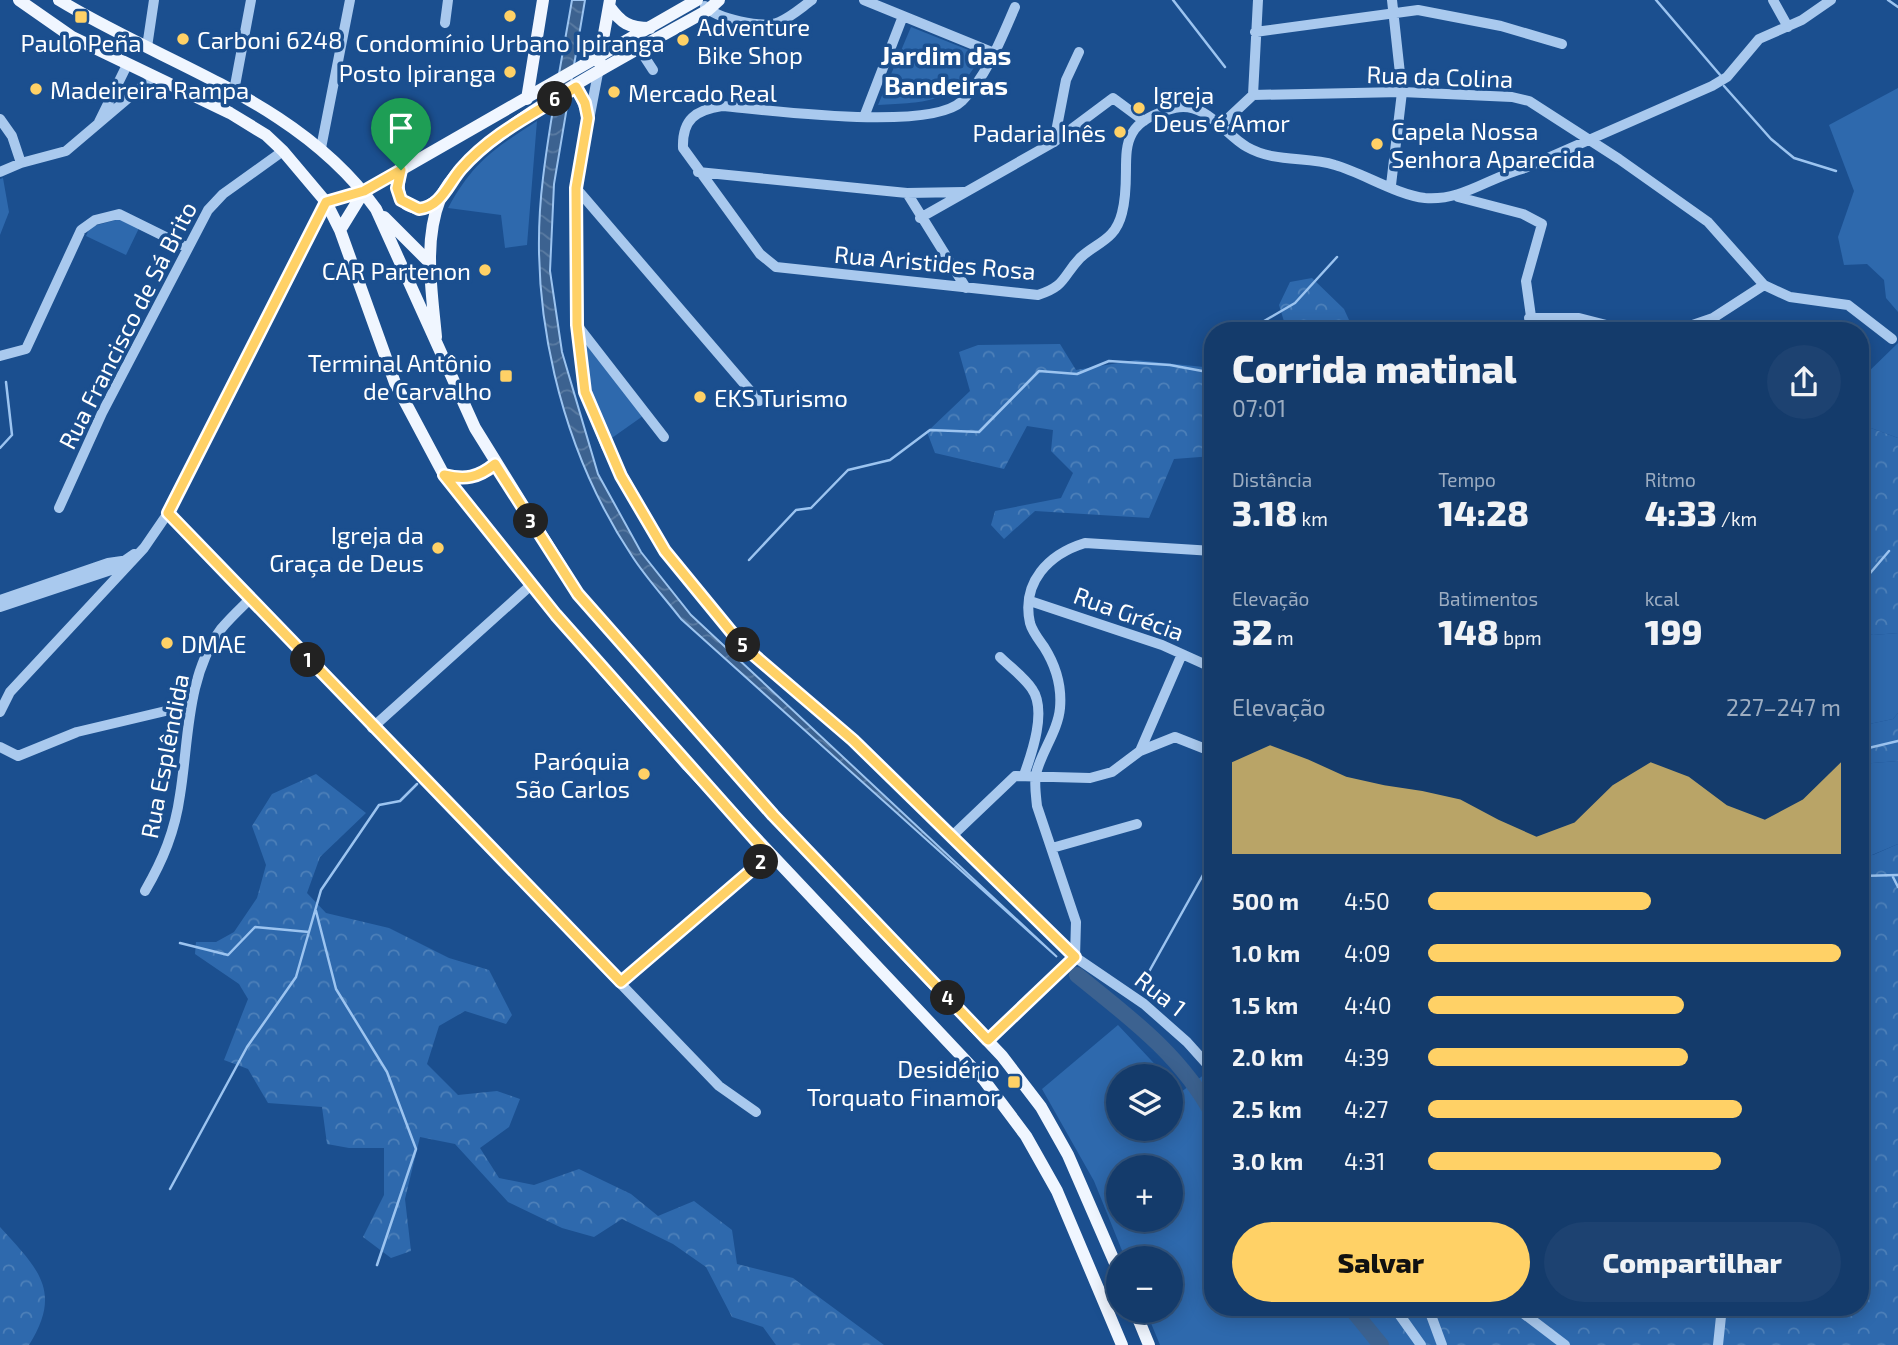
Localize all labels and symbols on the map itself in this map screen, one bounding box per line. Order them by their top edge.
marker: Condomínio Urbano Ipiranga [502,8,518,24]
marker: Paulo Peña [73,9,89,25]
place label: Adventure Bike Shop [697,12,810,69]
place label: Carboni 6248 [197,25,343,54]
place label: Paulo Peña [20,28,142,57]
place label: Condomínio Urbano Ipiranga [355,28,665,57]
marker: Carboni 6248 [175,31,191,47]
marker: Adventure Bike Shop [675,32,691,48]
district label: Jardim das Bandeiras [881,39,1011,100]
place label: Posto Ipiranga [339,58,496,87]
street label: Rua da Colina [1366,59,1514,93]
marker: Posto Ipiranga [502,64,518,80]
place label: Madeireira Rampa [50,75,249,104]
place label: Mercado Real [628,78,777,107]
place label: Igreja Deus é Amor [1153,80,1290,137]
marker: Madeireira Rampa [28,81,44,97]
pin: 6 [538,82,572,116]
marker: Mercado Real [606,84,622,100]
pin [371,98,431,170]
marker: Igreja Deus é Amor [1131,100,1147,116]
place label: Capela Nossa Senhora Aparecida [1391,116,1595,173]
place label: Padaria Inês [972,118,1106,147]
marker: Padaria Inês [1112,124,1128,140]
marker: Capela Nossa Senhora Aparecida [1369,136,1385,152]
street label: Rua Francisco de Sá Brito [52,196,202,454]
street label: Rua Aristides Rosa [833,239,1037,285]
place label: CAR Partenon [322,256,471,285]
marker: CAR Partenon [477,262,493,278]
place label: Terminal Antônio de Carvalho [308,348,492,405]
marker: Terminal Antônio de Carvalho [498,368,514,384]
place label: EKS Turismo [714,383,848,412]
marker: EKS Turismo [692,389,708,405]
pin: 3 [514,504,548,538]
place label: Igreja da Graça de Deus [269,520,424,578]
marker: Igreja da Graça de Deus [430,540,446,556]
street label: Rua Grécia [1070,580,1188,646]
pin: 5 [726,628,760,662]
place label: DMAE [181,629,246,658]
marker: DMAE [159,635,175,651]
pin: 1 [290,642,326,678]
street label: Rua Esplêndida [134,671,194,841]
place label: Paróquia São Carlos [515,746,630,803]
marker: Paróquia São Carlos [636,766,652,782]
pin: 2 [744,844,778,880]
street label: Rua 1 [1130,964,1192,1022]
pin: 4 [930,981,965,1016]
place label: Desidério Torquato Finamor [807,1054,1000,1111]
marker: Desidério Torquato Finamor [1006,1074,1022,1090]

